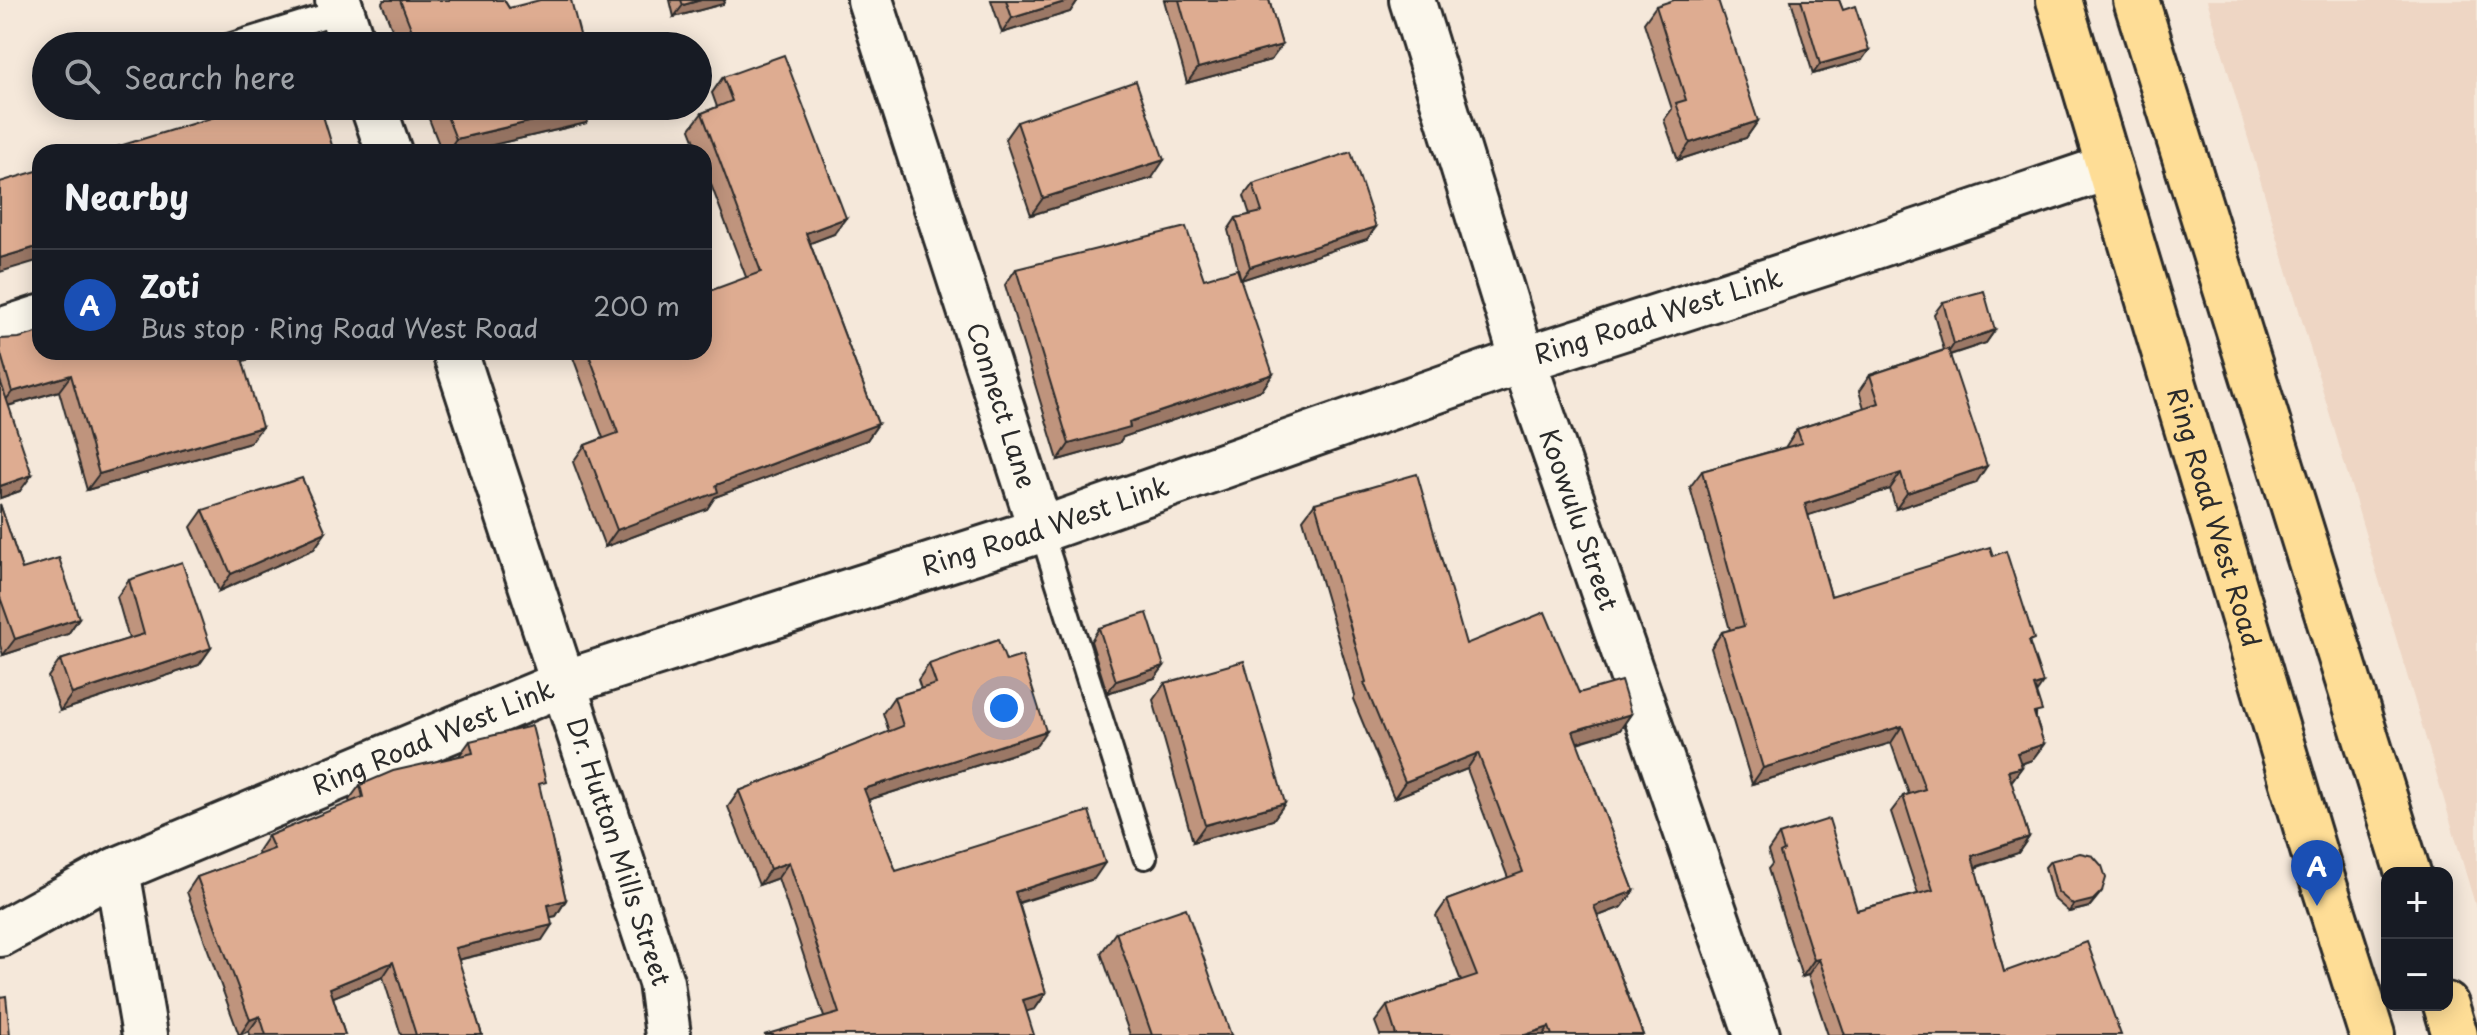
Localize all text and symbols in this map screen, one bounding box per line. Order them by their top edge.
search box [32,32,712,120]
icon: search [60,54,104,98]
text: Search here [124,54,296,99]
text: Nearby [64,170,189,222]
street label: Ring Road West Link [1529,257,1787,373]
text: Zoti [140,263,200,308]
text: A [80,286,100,325]
text: 200 m [593,286,680,325]
text: Bus stop · Ring Road West Road [140,308,539,347]
street label: Connect Lane [957,317,1047,493]
street label: Ring Road West Road [2158,382,2272,651]
street label: Koowulu Street [1530,423,1629,616]
street label: Ring Road West Link [916,465,1174,585]
street label: Ring Road West Link [306,668,560,804]
your location [984,688,1024,728]
street label: Dr. Hutton Mills Street [558,712,682,991]
pin: A [2291,840,2343,906]
map controls [2381,867,2453,1011]
button: + [2381,867,2453,939]
button: − [2381,939,2453,1011]

